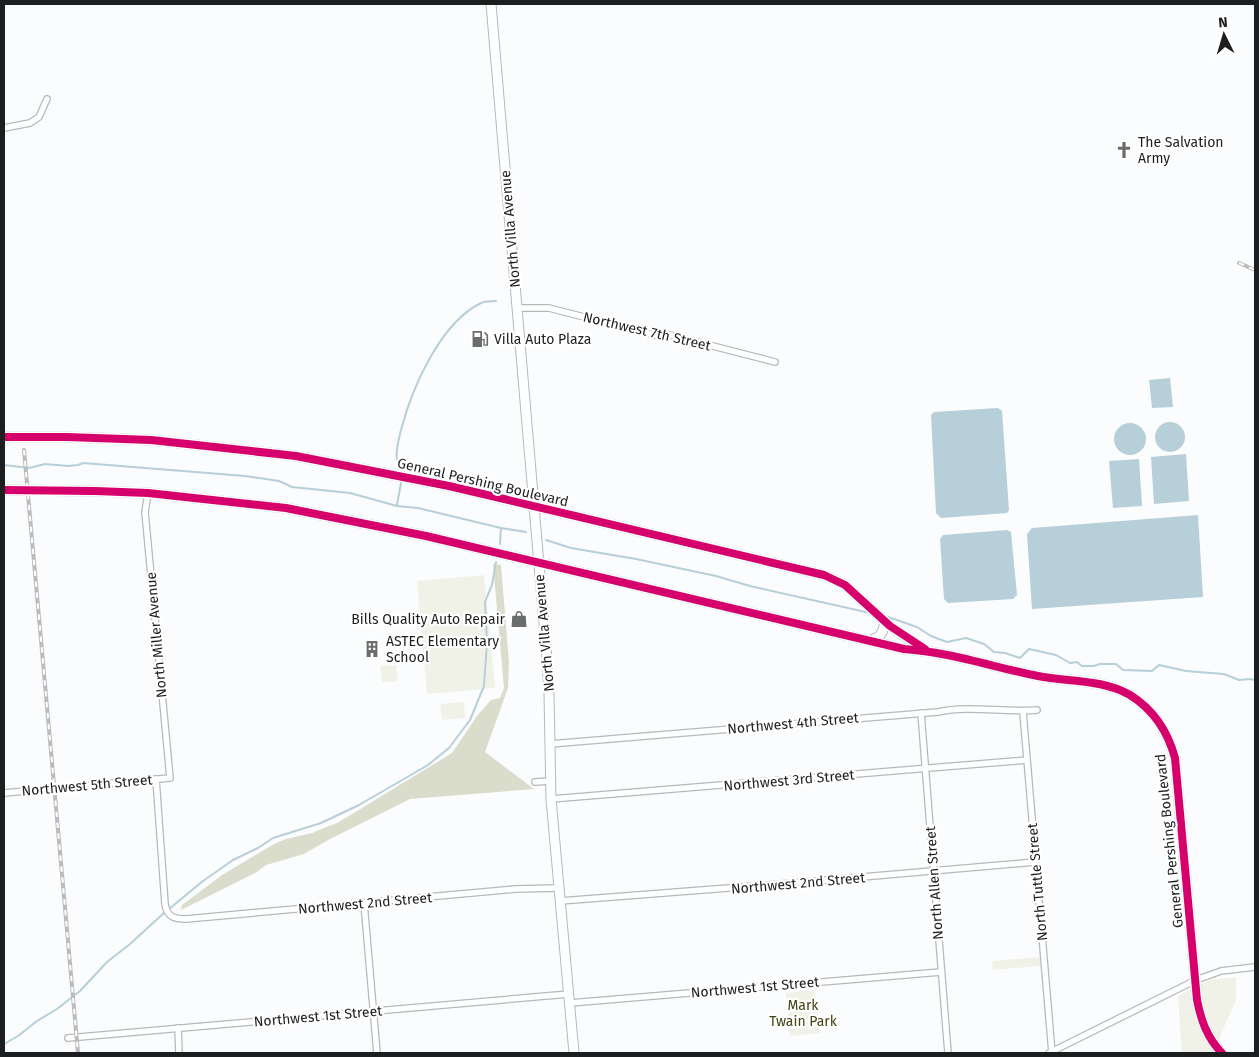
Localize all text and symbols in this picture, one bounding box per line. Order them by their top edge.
north arrow [1199,10,1249,60]
text: N [1218,14,1228,31]
place label: The Salvation Army [1138,134,1224,167]
church icon: The Salvation Army [1114,140,1134,160]
street label: North Villa Avenue [497,170,524,288]
street label: Northwest 7th Street [581,309,713,355]
fuel station icon: Villa Auto Plaza [470,329,490,349]
place label: Villa Auto Plaza [494,331,591,348]
street label: General Pershing Boulevard [396,455,570,510]
street label: North Miller Avenue [143,571,170,699]
street label: North Villa Avenue [531,574,558,692]
shop icon: Bills Quality Auto Repair [509,609,529,629]
place label: Bills Quality Auto Repair [351,611,506,628]
place label: ASTEC Elementary School [386,633,499,666]
building icon: ASTEC Elementary School [362,639,382,659]
street label: Northwest 4th Street [727,709,860,738]
street label: General Pershing Boulevard [1152,753,1187,929]
street label: Northwest 3rd Street [723,766,856,795]
street label: Northwest 5th Street [21,771,154,800]
street label: North Tuttle Street [1024,821,1051,942]
street label: North Allen Street [922,825,947,940]
street label: Northwest 2nd Street [730,869,867,898]
street label: Northwest 2nd Street [297,889,434,918]
street label: Northwest 1st Street [690,973,821,1002]
park label: Mark Twain Park [769,997,838,1030]
street label: Northwest 1st Street [253,1002,384,1031]

